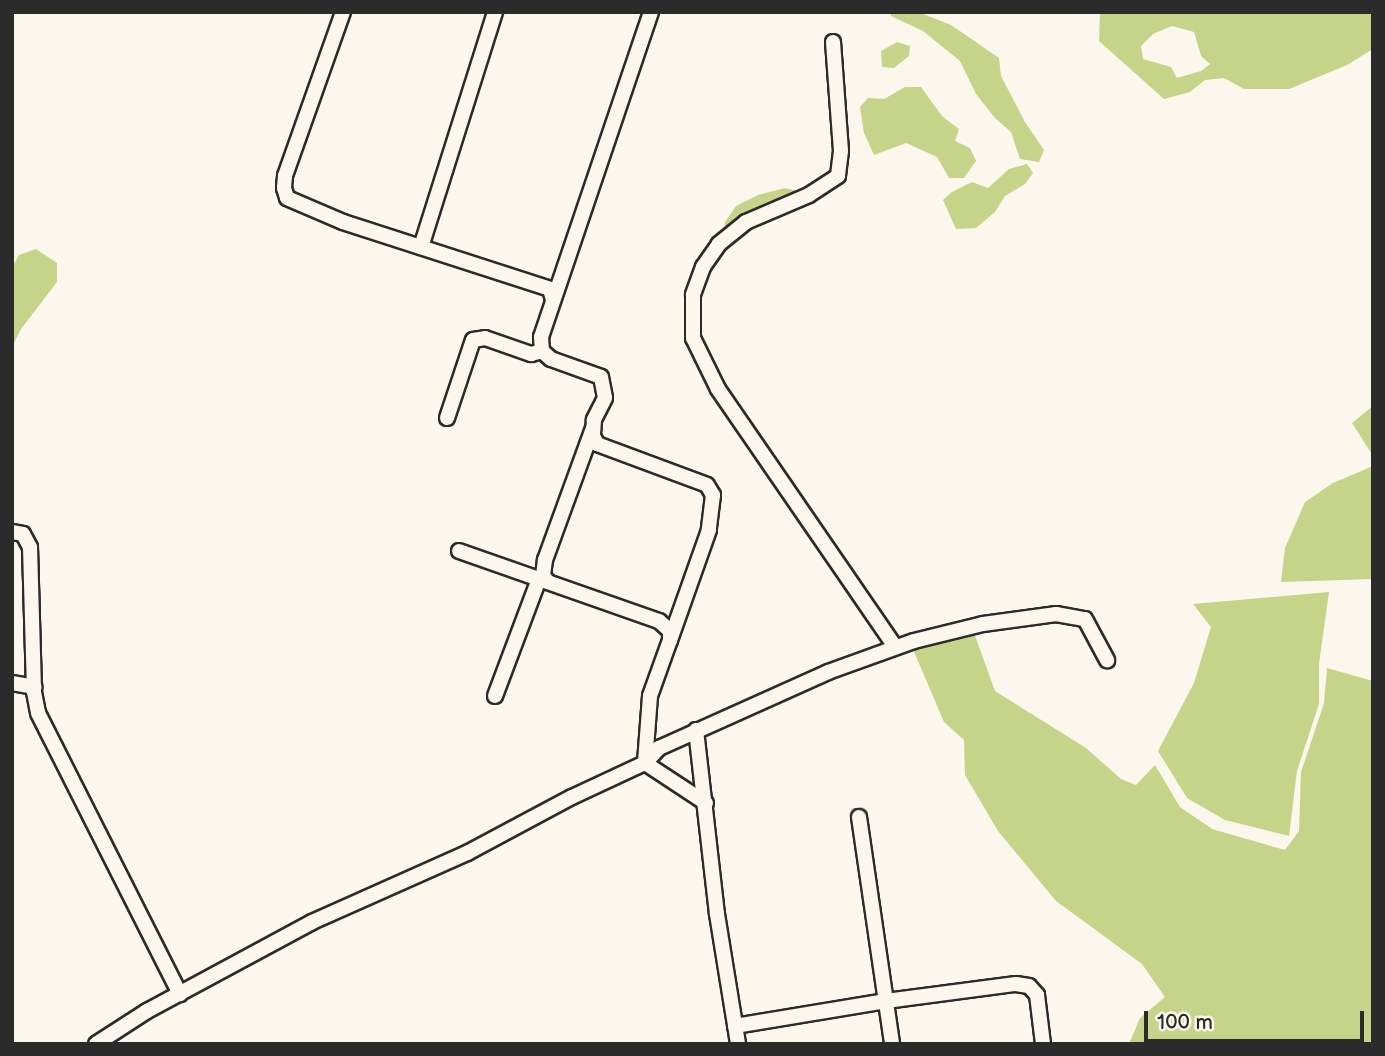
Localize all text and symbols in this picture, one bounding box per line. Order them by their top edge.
scale bar [1147,996,1368,1040]
text: 100 m [1157,1010,1213,1035]

